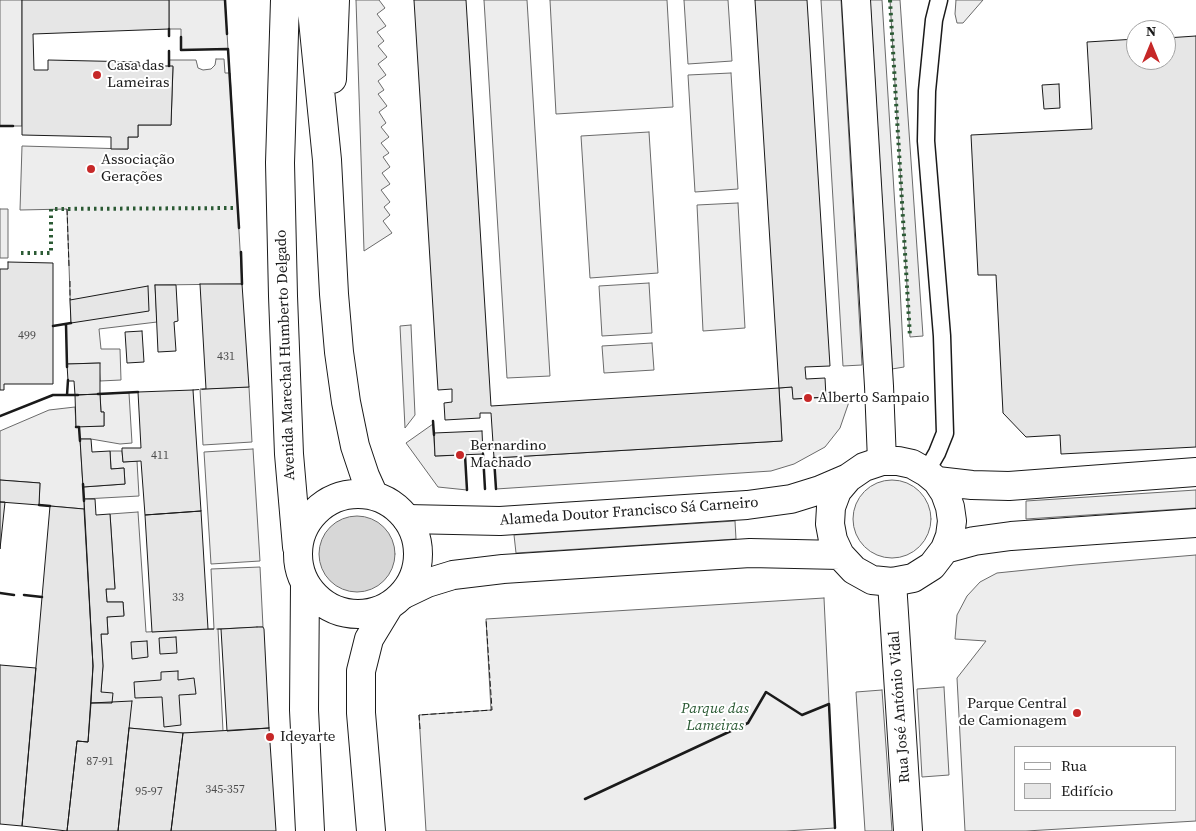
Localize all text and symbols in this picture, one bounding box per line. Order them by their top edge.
north arrow [1126,20,1176,70]
text: N [1146,21,1156,41]
place label: Casa das Lameiras [107,57,169,92]
marker: Casa das Lameiras [91,69,103,81]
place label: Associação Gerações [101,151,175,186]
marker: Associação Gerações [85,163,97,175]
street label: Avenida Marechal Humberto Delgado [273,229,299,481]
house number: 499 [18,329,36,343]
house number: 431 [217,350,235,364]
place label: Alberto Sampaio [818,389,930,407]
marker: Alberto Sampaio [802,392,814,404]
place label: Bernardino Machado [470,437,547,472]
house number: 411 [151,449,169,463]
marker: Bernardino Machado [454,449,466,461]
street label: Alameda Doutor Francisco Sá Carneiro [499,494,759,530]
house number: 33 [172,591,184,605]
street label: Rua José António Vidal [886,630,914,784]
place label: Parque Central de Camionagem [959,695,1067,730]
park label: Parque das Lameiras [681,700,749,735]
marker: Parque Central de Camionagem [1071,707,1083,719]
place label: Ideyarte [280,728,335,746]
marker: Ideyarte [264,731,276,743]
legend [1014,746,1176,811]
house number: 87-91 [86,755,114,769]
text: Rua [1061,755,1087,776]
text: Edifício [1061,780,1113,801]
house number: 345-357 [205,783,245,797]
house number: 95-97 [135,785,163,799]

